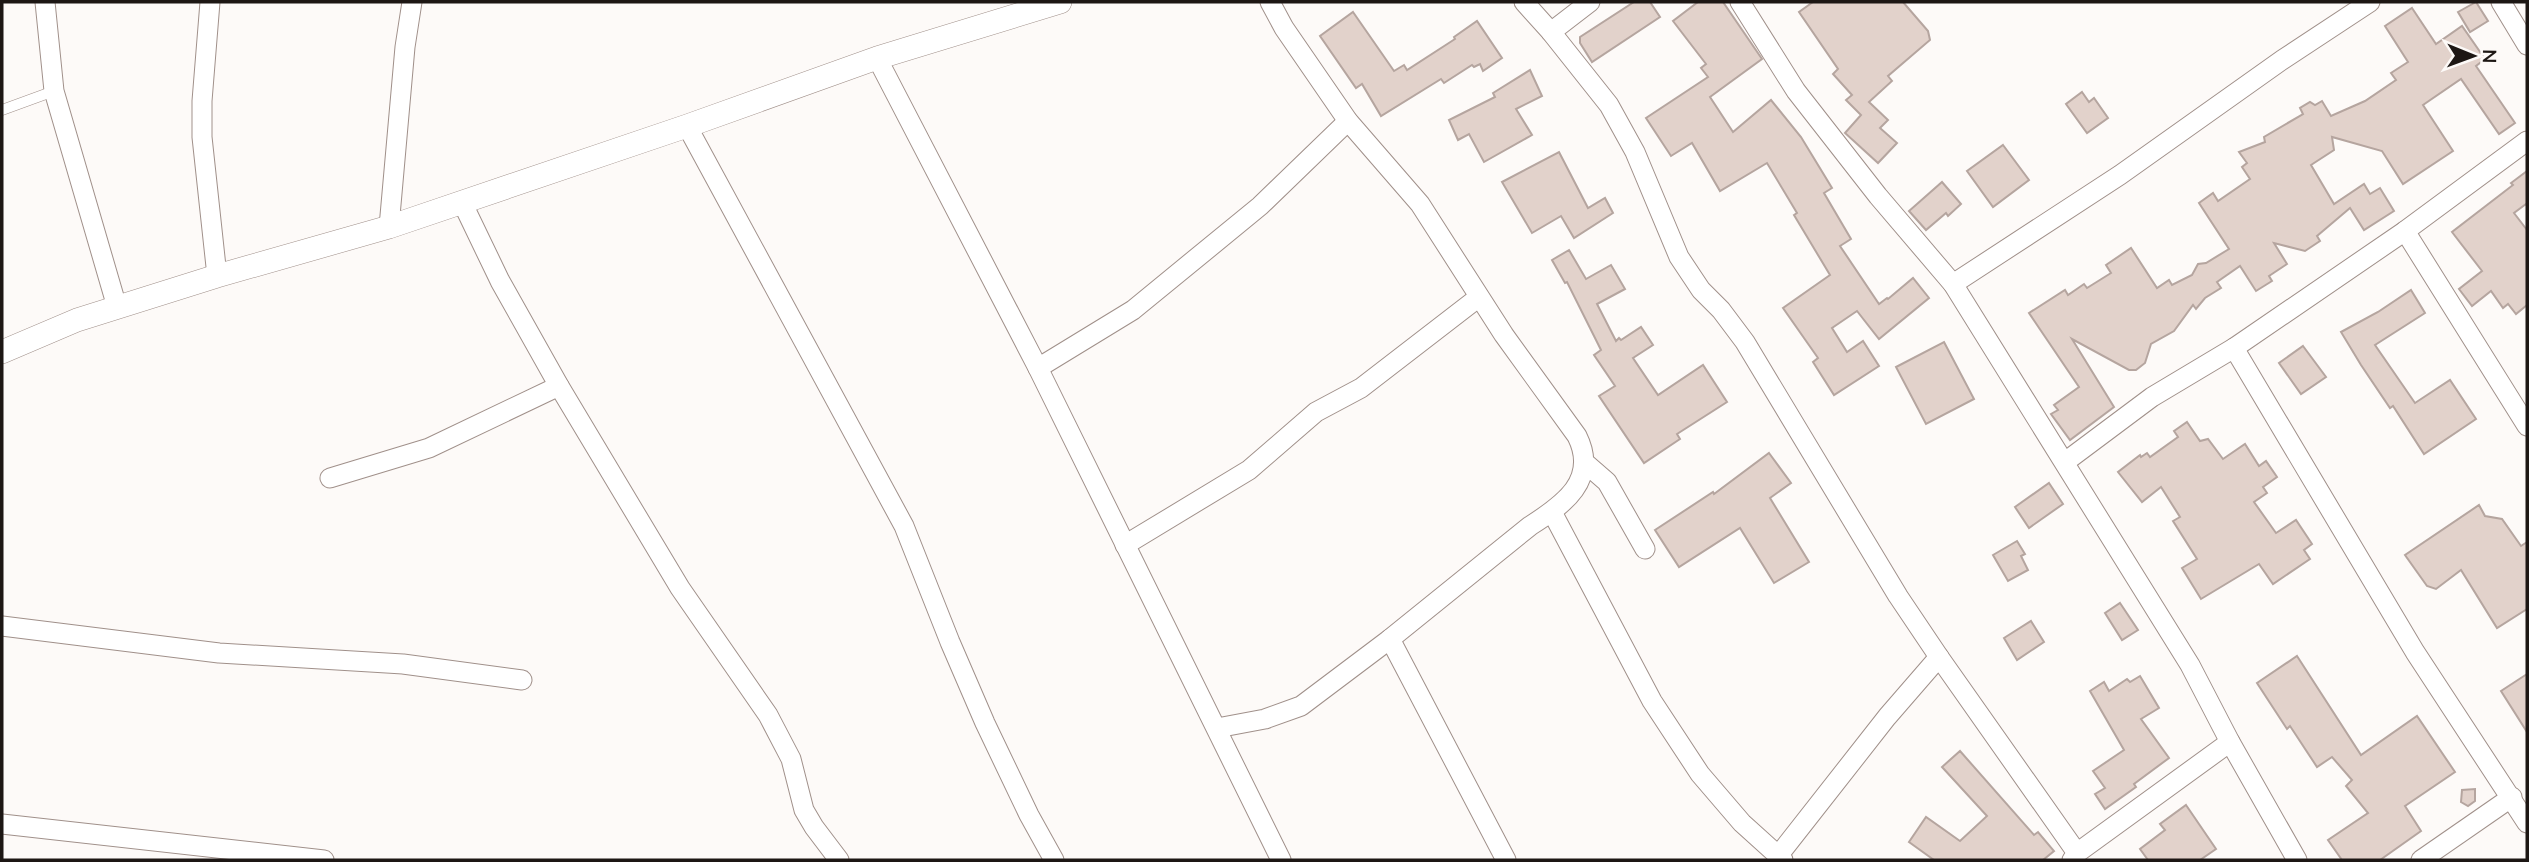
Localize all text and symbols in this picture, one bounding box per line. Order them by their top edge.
north arrow [2438,21,2508,91]
text: N [2478,49,2502,64]

